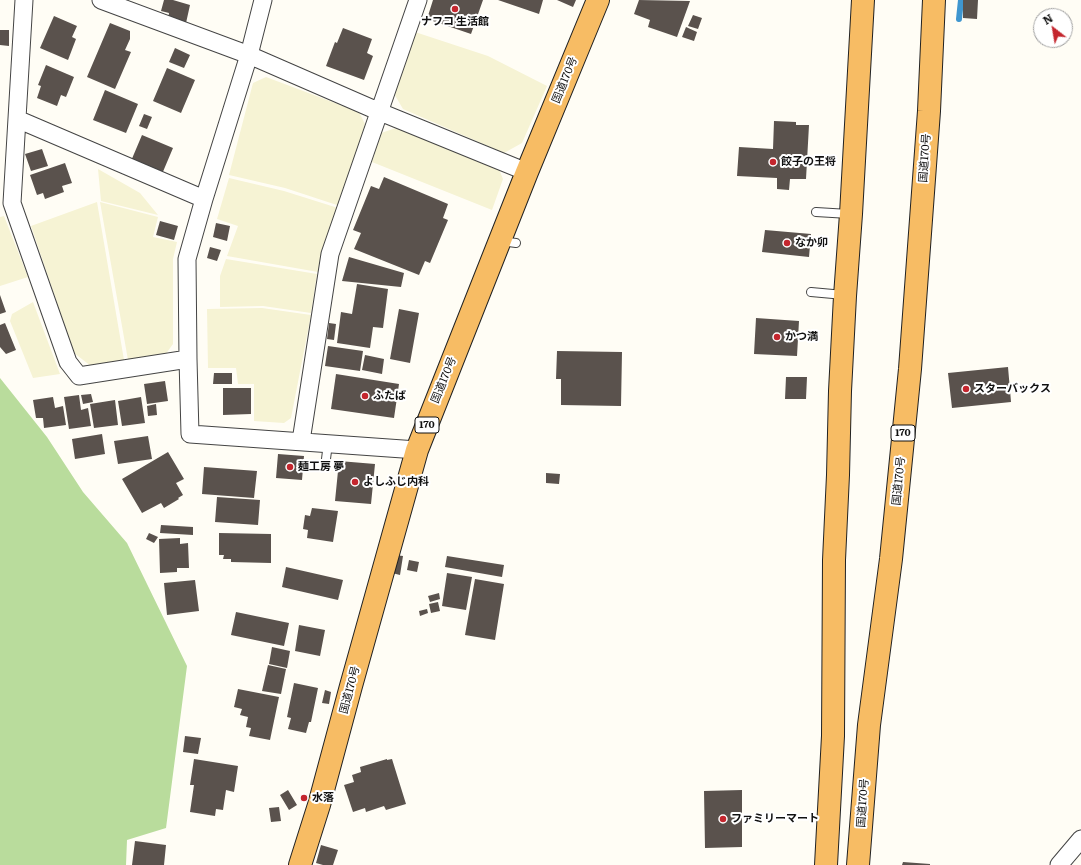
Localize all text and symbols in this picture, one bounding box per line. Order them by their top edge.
marker: ナフコ 生活館 [450,4,460,14]
north arrow [1033,8,1073,48]
text: N [1039,9,1055,28]
place label: ナフコ 生活館 [421,15,489,29]
street label: 国道170号 [550,55,580,105]
street label: 国道170号 [917,133,933,183]
place label: 餃子の王将 [781,155,836,169]
marker: 餃子の王将 [768,157,778,167]
place label: なか卯 [795,236,828,250]
marker: なか卯 [782,238,792,248]
place label: かつ満 [785,330,818,344]
marker: かつ満 [772,332,782,342]
street label: 国道170号 [429,355,459,405]
place label: スターバックス [974,382,1051,396]
marker: スターバックス [961,384,971,394]
place label: ふたば [373,389,406,403]
marker: ふたば [360,391,370,401]
road number: 170 [415,417,439,433]
road number: 170 [891,425,915,441]
street label: 国道170号 [890,456,908,506]
place label: 麺工房 夢 [298,460,344,474]
marker: 麺工房 夢 [285,462,295,472]
place label: よしふじ内科 [363,475,429,489]
marker: よしふじ内科 [350,477,360,487]
street label: 国道170号 [337,665,363,715]
street label: 国道170号 [855,778,871,828]
place label: 水落 [312,791,334,805]
marker: 水落 [299,793,309,803]
place label: ファミリーマート [731,812,819,826]
marker: ファミリーマート [718,814,728,824]

